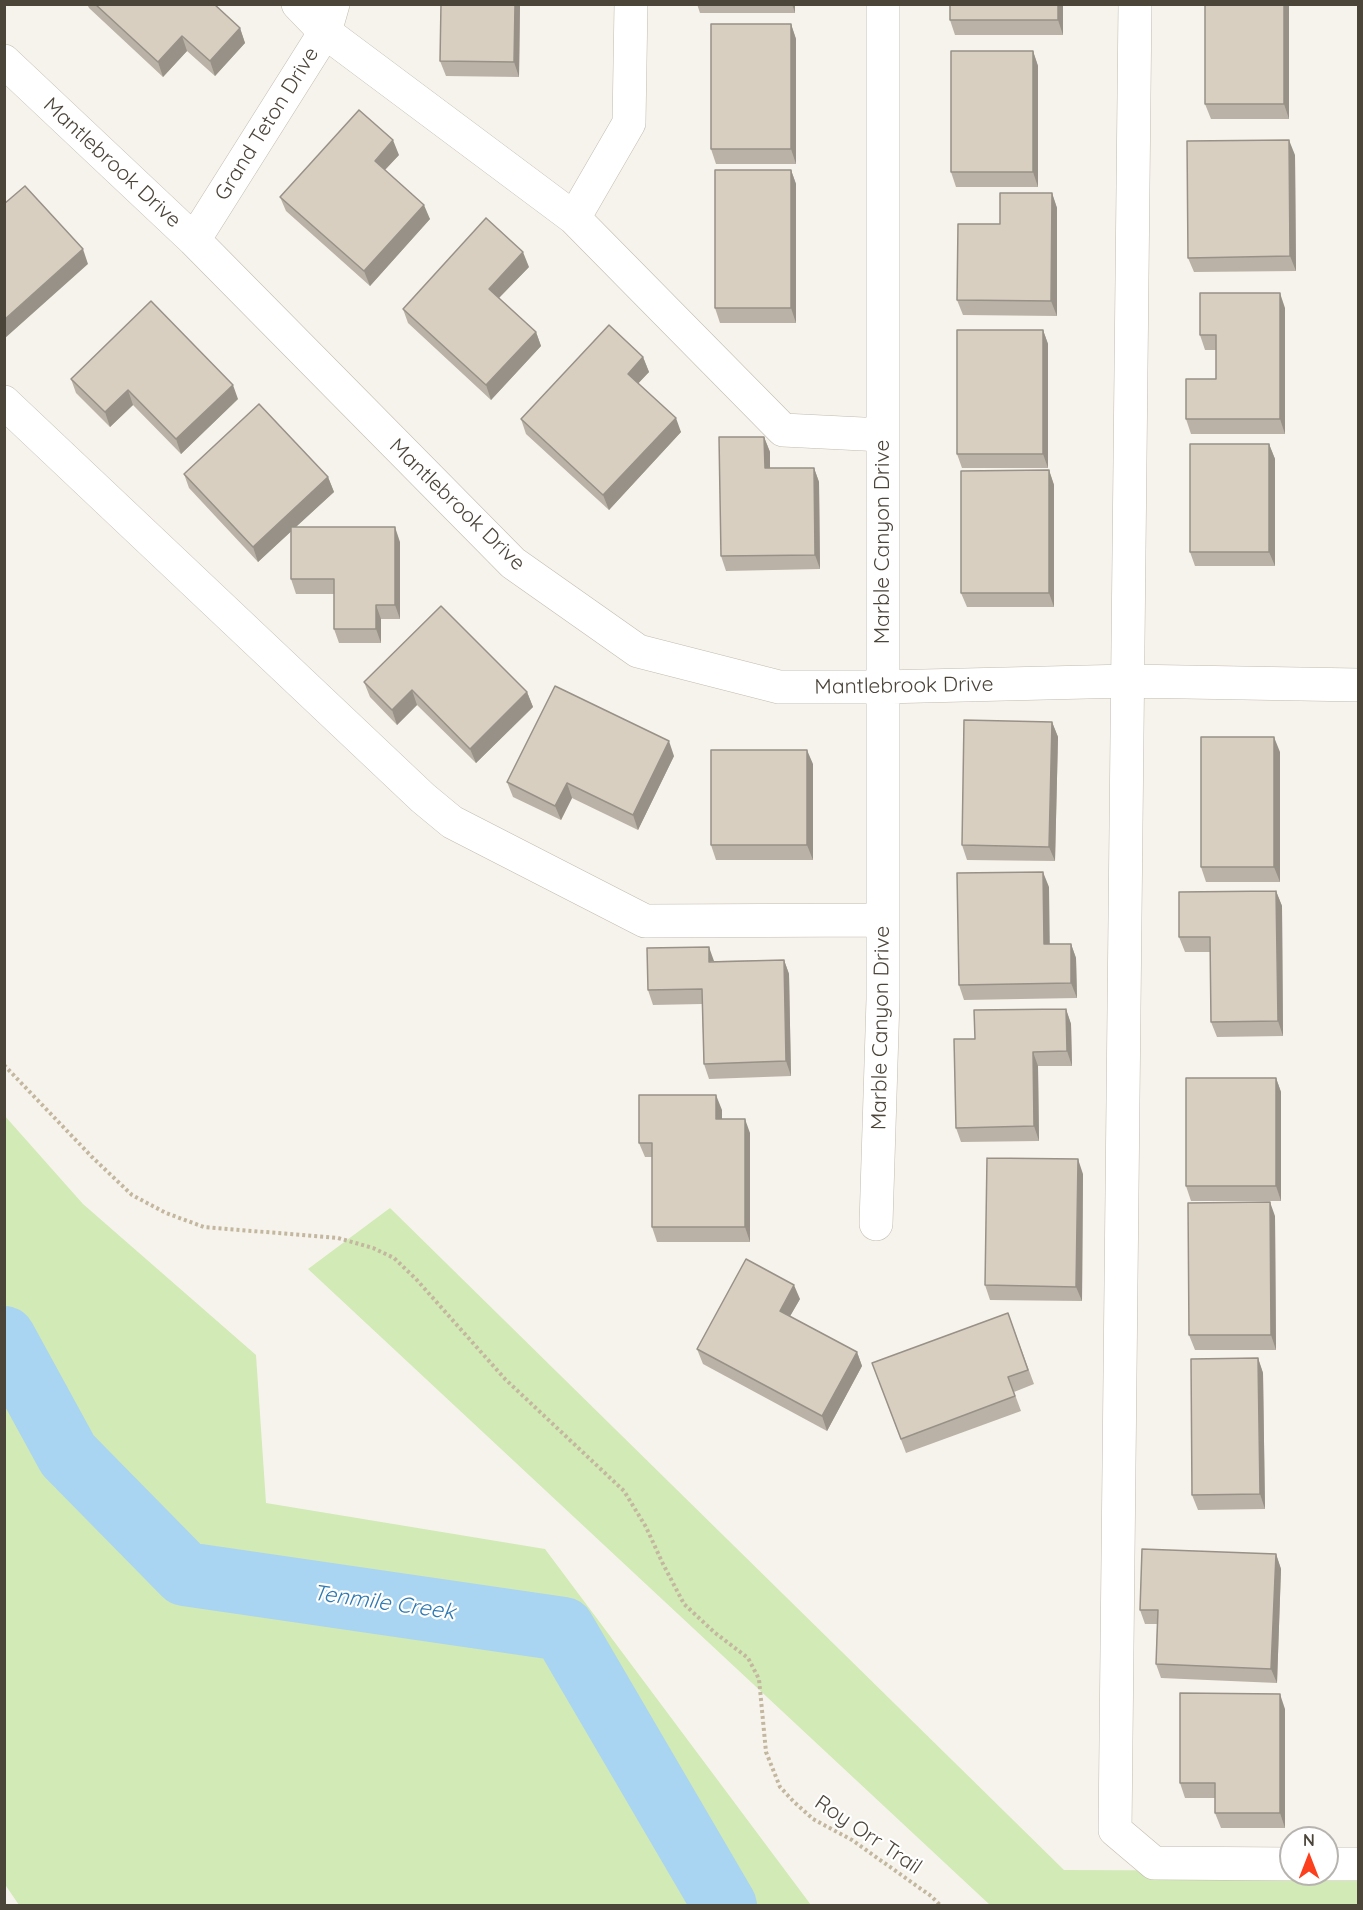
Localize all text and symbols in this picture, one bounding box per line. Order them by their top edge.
street label: Grand Teton Drive [210,43,324,205]
street label: Mantlebrook Drive [38,93,186,233]
street label: Mantlebrook Drive [384,434,530,576]
street label: Marble Canyon Drive [870,440,896,644]
street label: Mantlebrook Drive [814,672,994,700]
street label: Marble Canyon Drive [867,926,895,1130]
water label: Tenmile Creek [311,1580,457,1626]
street label: Roy Orr Trail [810,1790,926,1880]
north arrow [1279,1826,1339,1886]
text: N [1303,1830,1315,1850]

